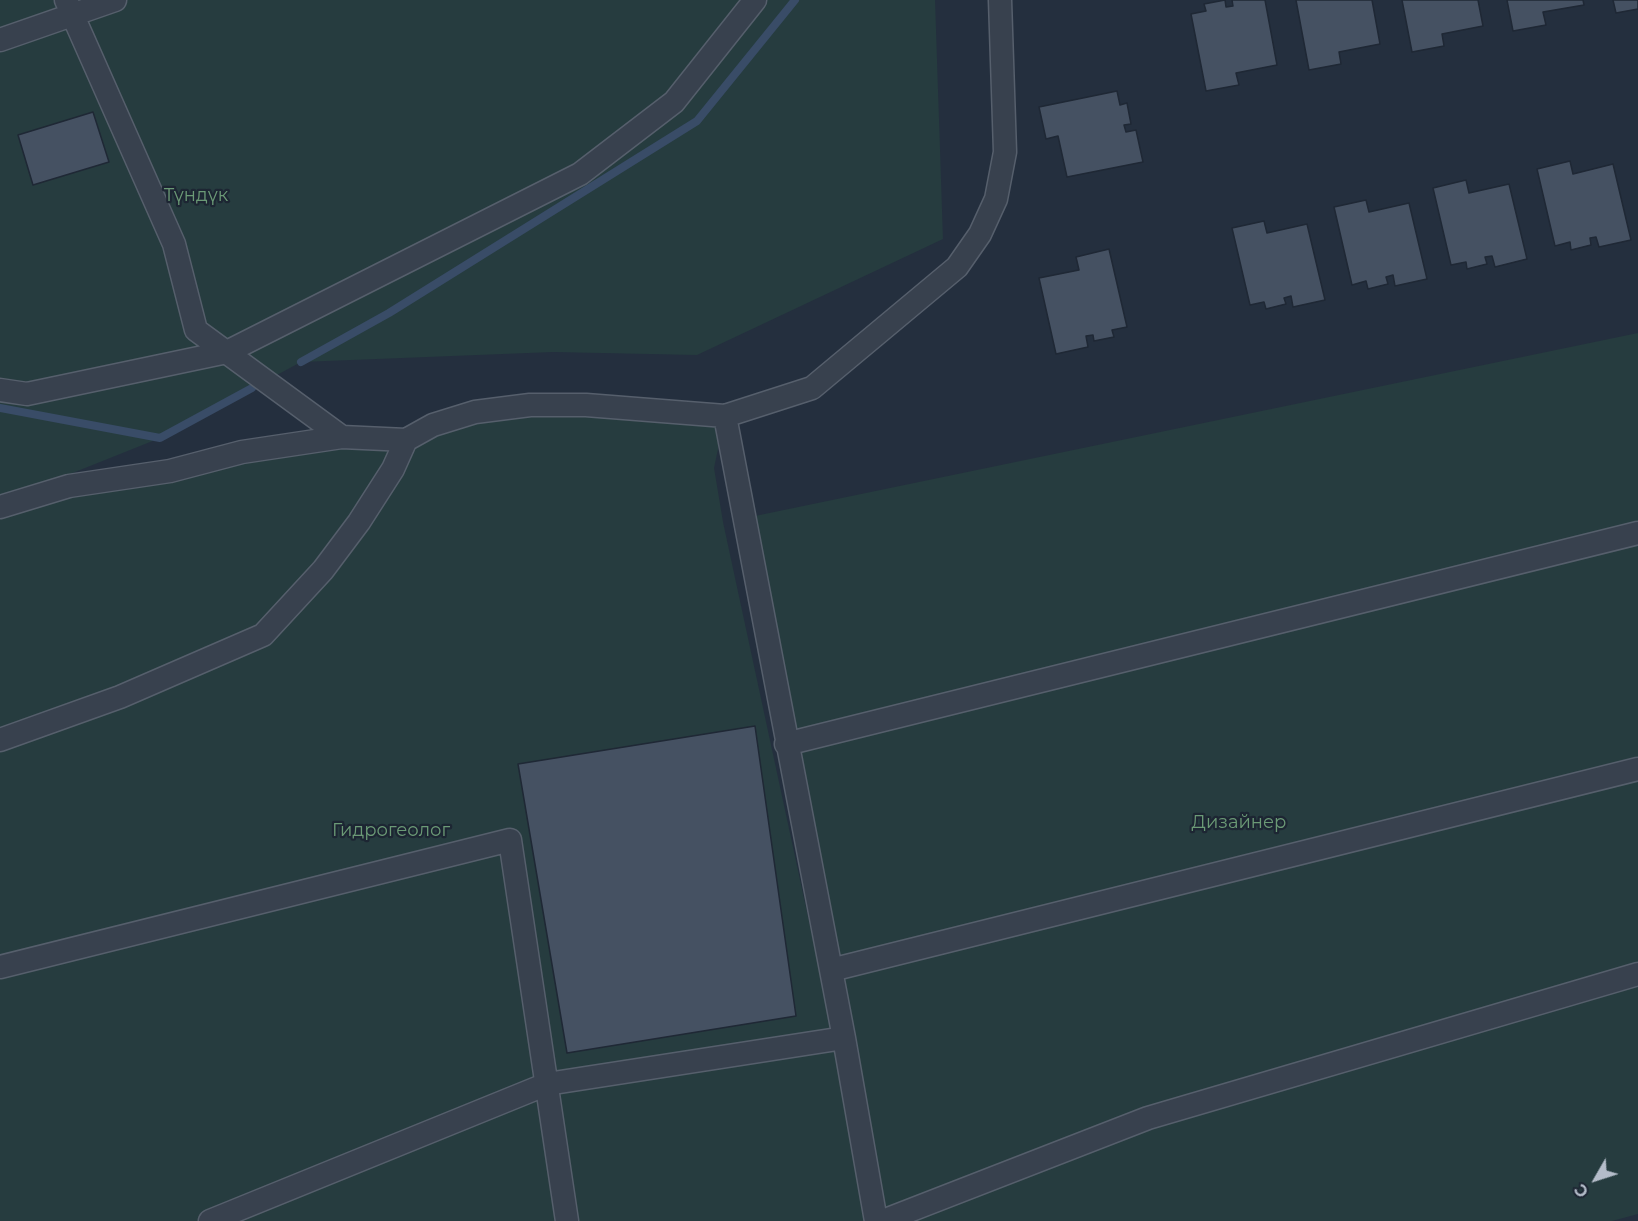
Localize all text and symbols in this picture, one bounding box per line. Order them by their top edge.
park label: Түндүк [164,185,228,207]
park label: Дизайнер [1192,812,1286,834]
park label: Гидрогеолог [332,820,450,842]
north arrow [1566,1149,1626,1209]
text: С [1571,1180,1593,1201]

